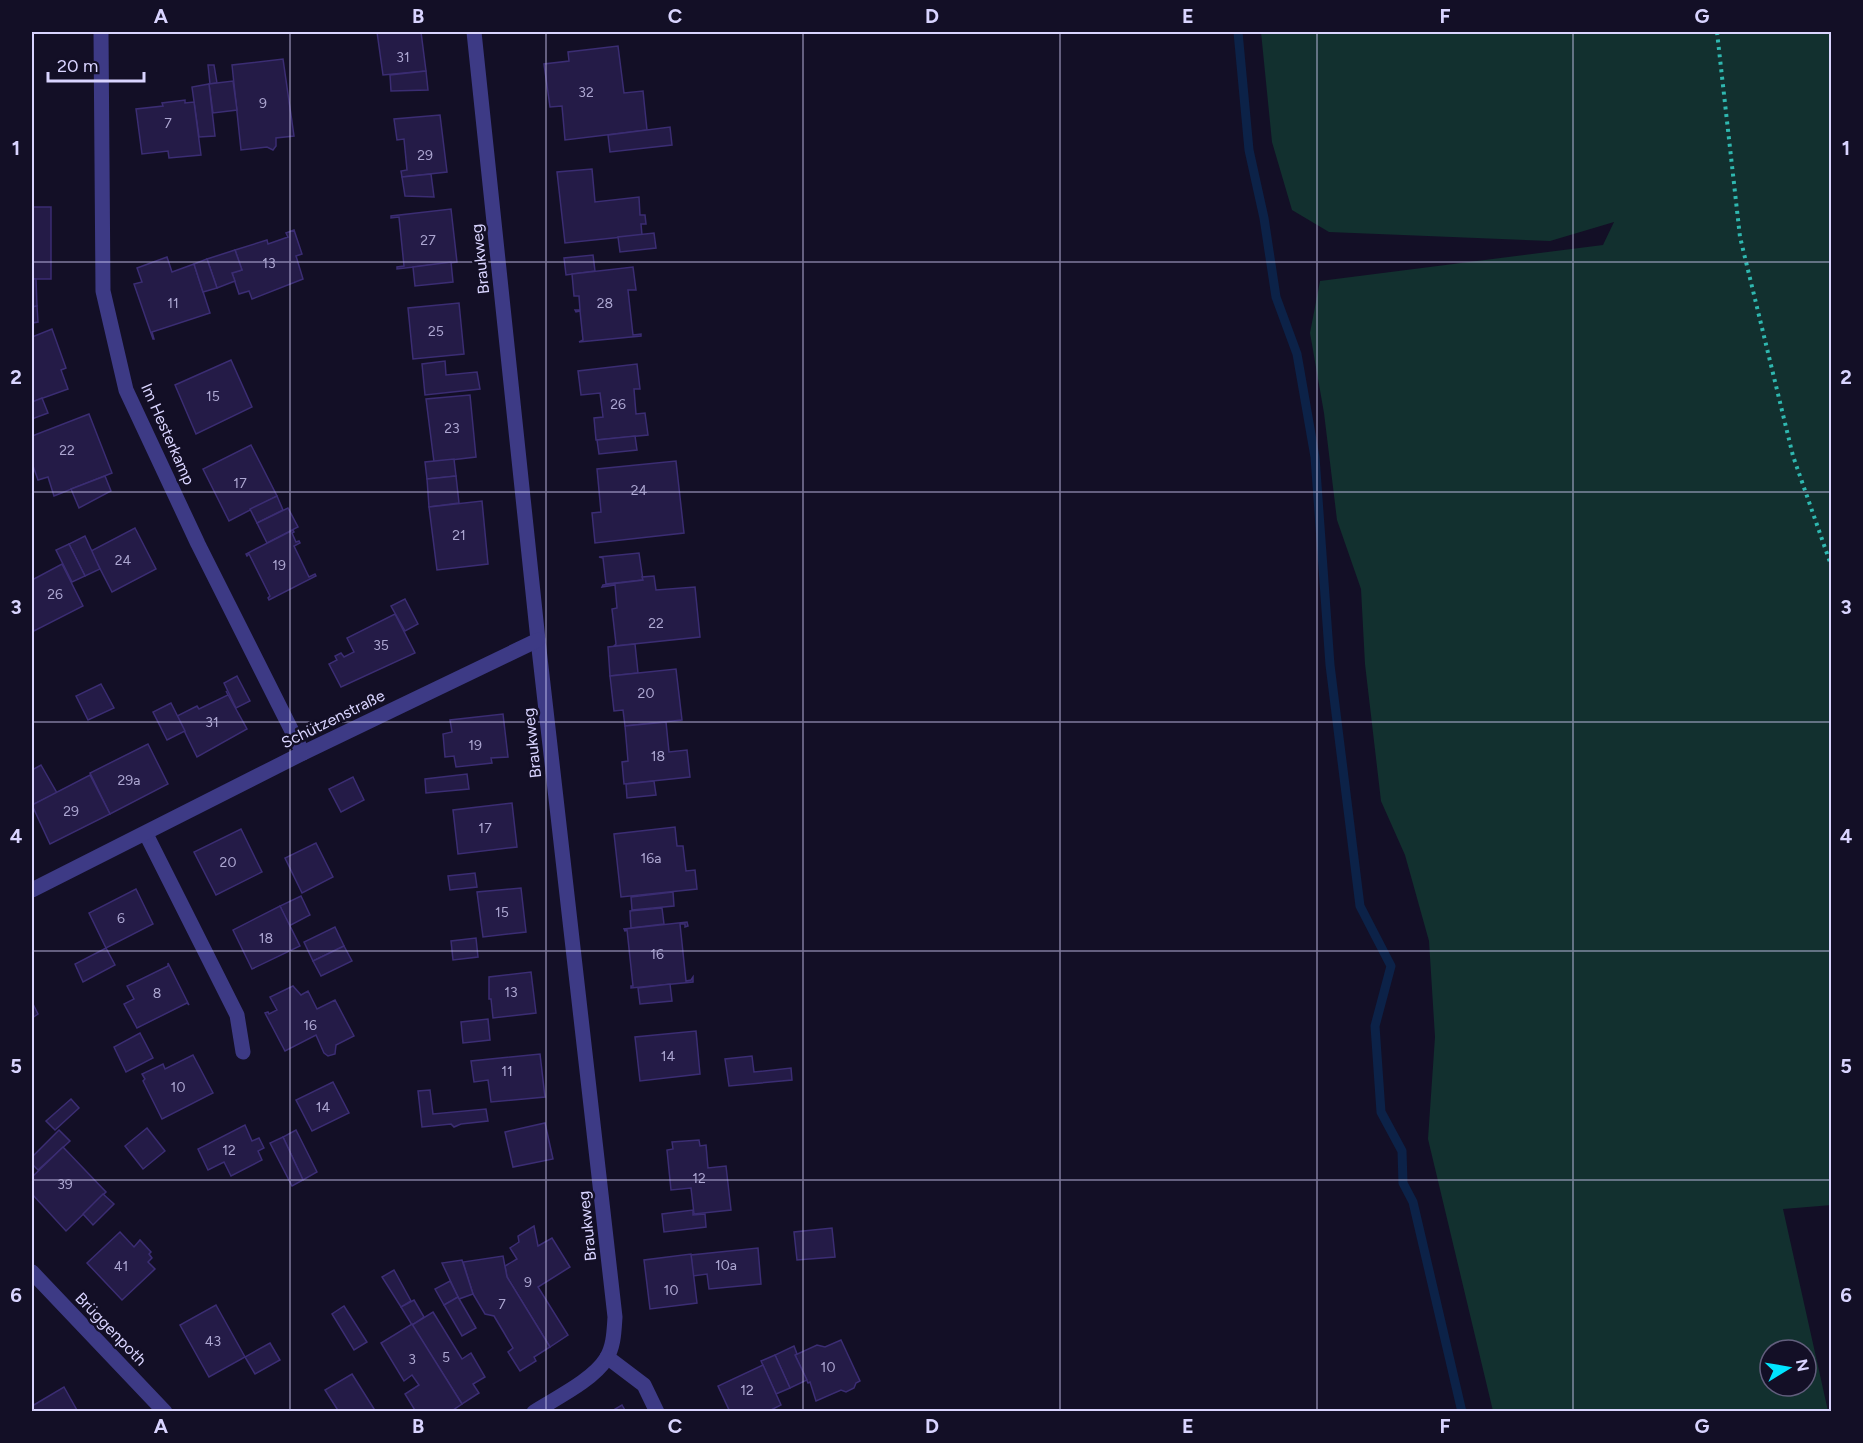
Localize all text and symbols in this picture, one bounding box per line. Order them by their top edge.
text: A [154,4,169,28]
text: B [412,4,424,28]
text: C [668,4,682,28]
text: D [925,4,939,28]
text: E [1182,4,1194,28]
text: F [1439,4,1451,28]
text: G [1695,4,1710,28]
scale bar [48,45,144,83]
house number: 31 [396,49,410,66]
text: 20 m [57,55,98,77]
house number: 32 [578,84,594,101]
house number: 9 [259,95,267,112]
house number: 7 [164,115,172,132]
text: 1 [12,136,20,160]
text: 1 [1842,136,1850,160]
house number: 29 [417,147,433,164]
street label: Braukweg [467,223,493,295]
house number: 27 [420,232,436,249]
house number: 13 [262,255,276,272]
house number: 11 [167,295,179,312]
house number: 28 [597,295,613,312]
house number: 25 [428,323,444,340]
text: 2 [10,365,22,389]
text: 2 [1840,365,1852,389]
street label: Im Hesterkamp [137,380,199,488]
house number: 15 [206,388,220,405]
house number: 26 [610,396,626,413]
house number: 23 [444,420,460,437]
house number: 22 [59,442,75,459]
house number: 17 [233,475,247,492]
house number: 24 [631,482,648,499]
house number: 21 [452,527,466,544]
house number: 24 [115,552,132,569]
house number: 19 [272,557,286,574]
house number: 26 [47,586,63,603]
text: 3 [10,595,22,619]
text: 3 [1840,595,1852,619]
house number: 22 [648,615,664,632]
house number: 35 [373,637,389,654]
house number: 20 [638,685,654,702]
street label: Schützenstraße [278,686,388,752]
street label: Braukweg [519,707,545,779]
house number: 31 [205,714,219,731]
house number: 19 [468,737,482,754]
house number: 18 [651,748,665,765]
house number: 29a [118,772,140,789]
house number: 29 [63,803,79,820]
house number: 17 [478,820,492,837]
text: 4 [10,824,23,848]
text: 4 [1840,824,1853,848]
house number: 16a [641,850,661,867]
house number: 20 [220,854,236,871]
house number: 15 [495,904,509,921]
house number: 6 [117,910,125,927]
house number: 18 [259,930,273,947]
house number: 16 [650,946,664,963]
house number: 13 [504,984,518,1001]
house number: 8 [153,985,161,1002]
house number: 16 [303,1017,317,1034]
house number: 14 [661,1048,676,1065]
text: 5 [10,1054,22,1078]
text: 5 [1840,1054,1852,1078]
house number: 11 [501,1063,513,1080]
house number: 10 [171,1079,185,1096]
house number: 14 [316,1099,331,1116]
house number: 12 [222,1142,236,1159]
house number: 12 [692,1170,706,1187]
house number: 39 [57,1176,73,1193]
street label: Braukweg [574,1190,600,1262]
house number: 10a [715,1257,737,1274]
house number: 41 [114,1258,128,1275]
house number: 9 [524,1274,532,1291]
house number: 10 [664,1282,678,1299]
text: 6 [10,1283,22,1307]
text: 6 [1840,1283,1852,1307]
street label: Brüggenpoth [71,1288,151,1370]
house number: 7 [498,1296,506,1313]
house number: 43 [205,1333,221,1350]
north arrow [1758,1338,1818,1398]
house number: 5 [442,1349,450,1366]
house number: 3 [408,1351,416,1368]
text: N [1792,1357,1813,1373]
house number: 10 [821,1359,835,1376]
house number: 12 [740,1382,754,1399]
text: A [154,1414,169,1438]
text: B [412,1414,424,1438]
text: C [668,1414,682,1438]
text: D [925,1414,939,1438]
text: E [1182,1414,1194,1438]
text: F [1439,1414,1451,1438]
text: G [1695,1414,1710,1438]

